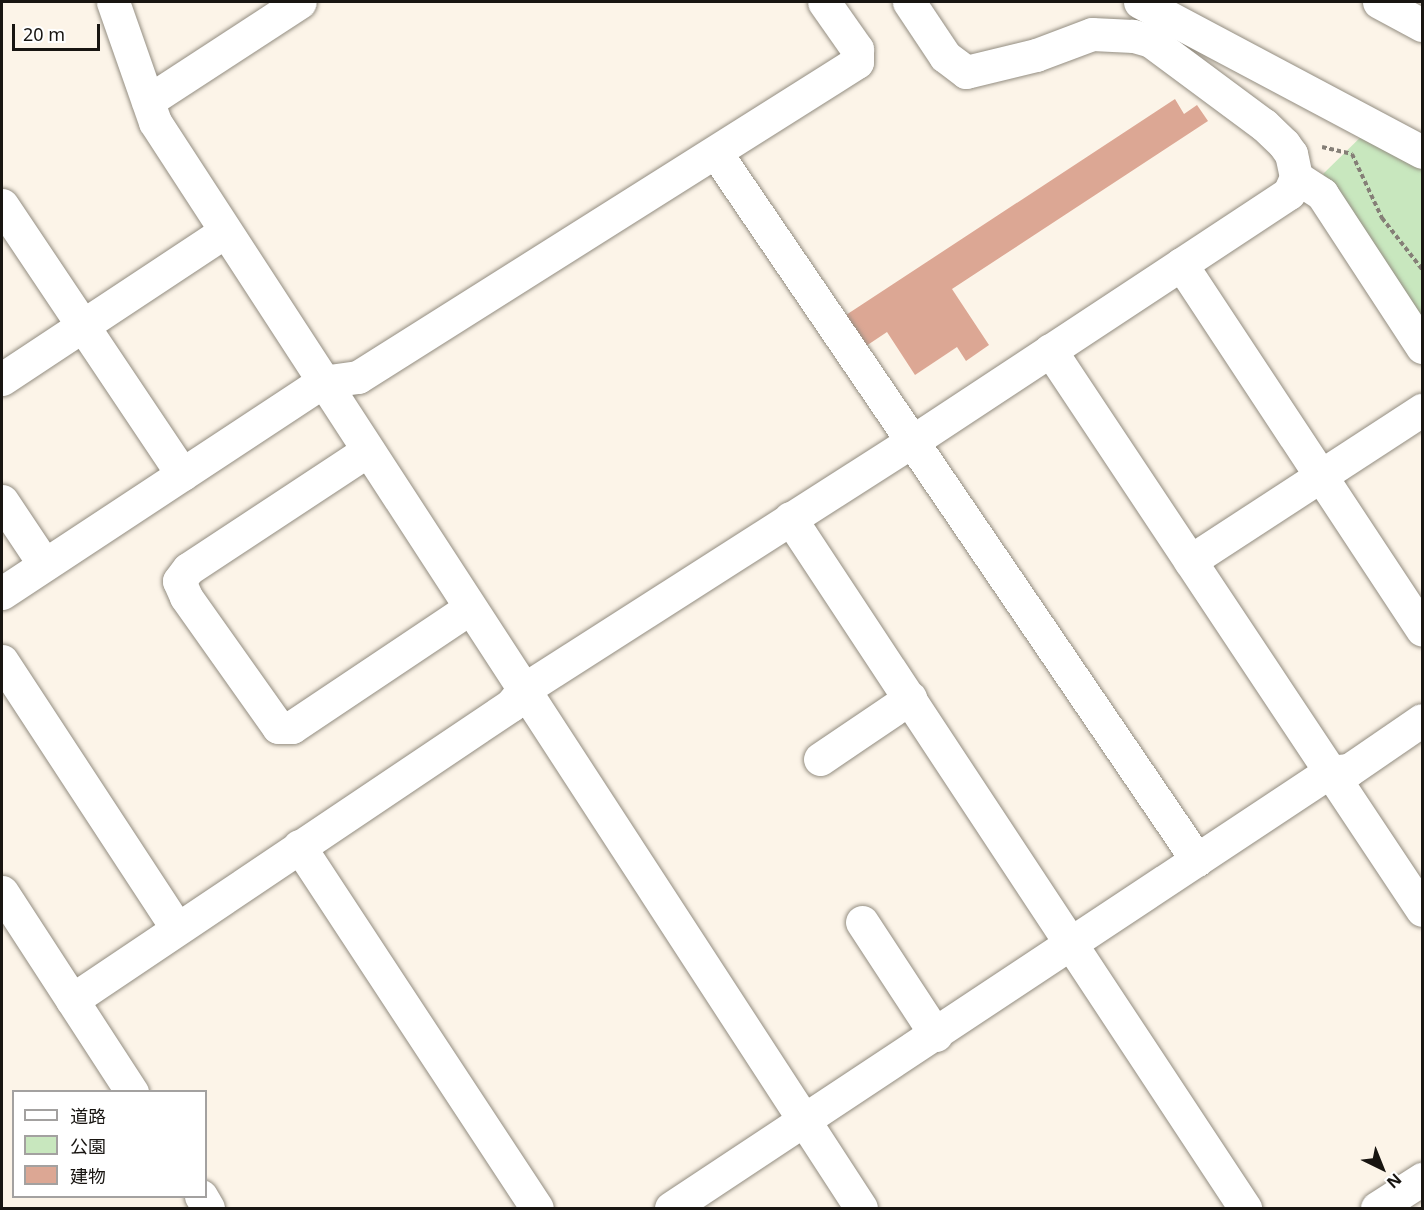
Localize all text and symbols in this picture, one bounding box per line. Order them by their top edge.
scale bar [15,12,104,50]
text: 20 m [23,22,65,46]
legend [12,1090,207,1198]
text: 道路 [70,1104,106,1128]
text: 公園 [70,1134,106,1158]
north arrow [1352,1138,1412,1198]
text: 建物 [70,1164,106,1188]
text: N [1382,1169,1407,1194]

